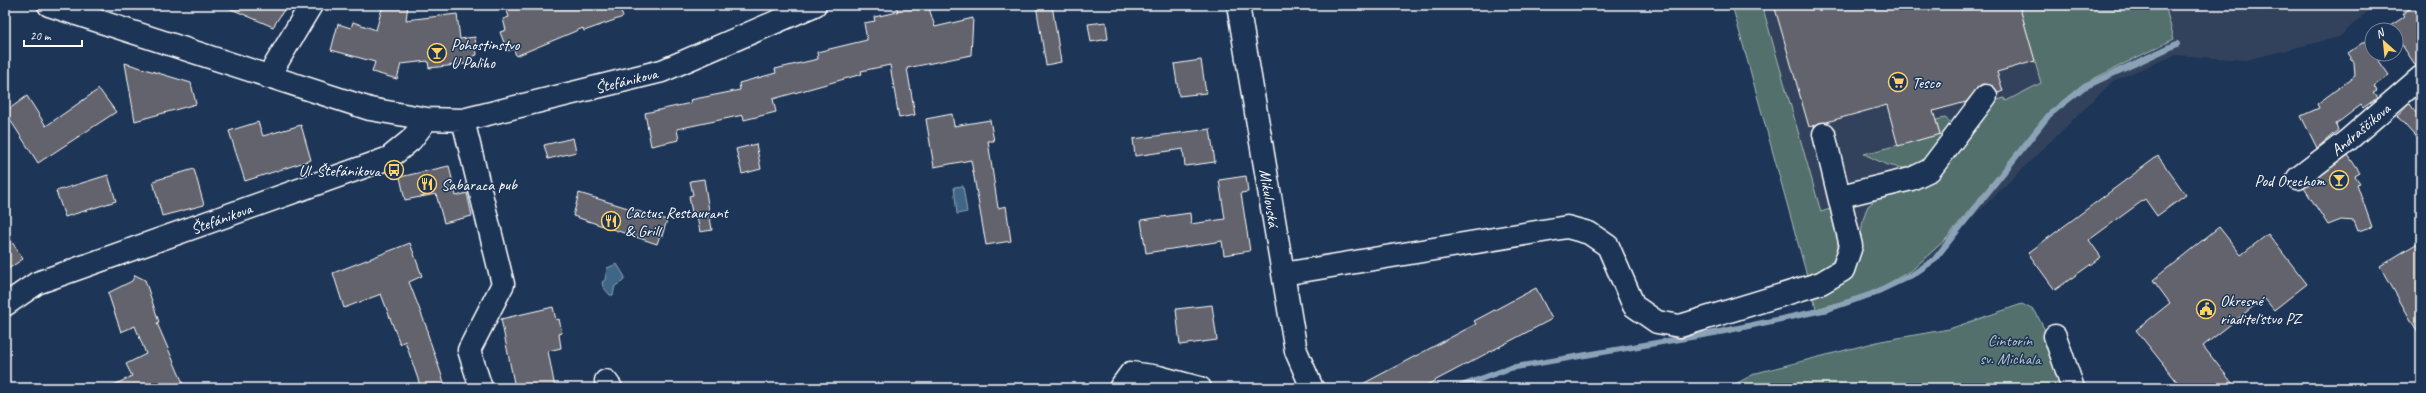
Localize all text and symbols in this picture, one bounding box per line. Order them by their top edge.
scale bar [24,22,82,48]
north arrow [2364,22,2404,62]
text: N [2373,24,2388,41]
text: 20 m [30,28,52,44]
place label: Pohostinstvo U Paliho [451,35,521,73]
bar icon: Pohostinstvo U Paliho [426,42,448,64]
street label: Štefánikova [593,63,661,98]
supermarket icon: Tesco [1887,71,1909,93]
place label: Tesco [1912,73,1942,93]
street label: Andraščíkova [2327,98,2396,160]
bus stop icon: Ul. Štefánikova [383,159,405,181]
place label: Ul. Štefánikova [299,161,381,181]
street label: Mikulovská [1255,168,1284,231]
bar icon: Pod Orechom [2328,169,2350,191]
place label: Pod Orechom [2255,171,2326,191]
restaurant icon: Sabaraca pub [416,173,438,195]
place label: Sabaraca pub [441,175,518,195]
street label: Štefánikova [188,198,256,239]
place label: Cactus Restaurant & Grill [625,203,730,241]
restaurant icon: Cactus Restaurant & Grill [600,210,622,232]
place label: Okresné riaditeľstvo PZ [2220,291,2304,329]
public building icon: Okresné riaditeľstvo PZ [2195,298,2217,320]
park label: Cintorín sv. Michala [1979,331,2042,369]

